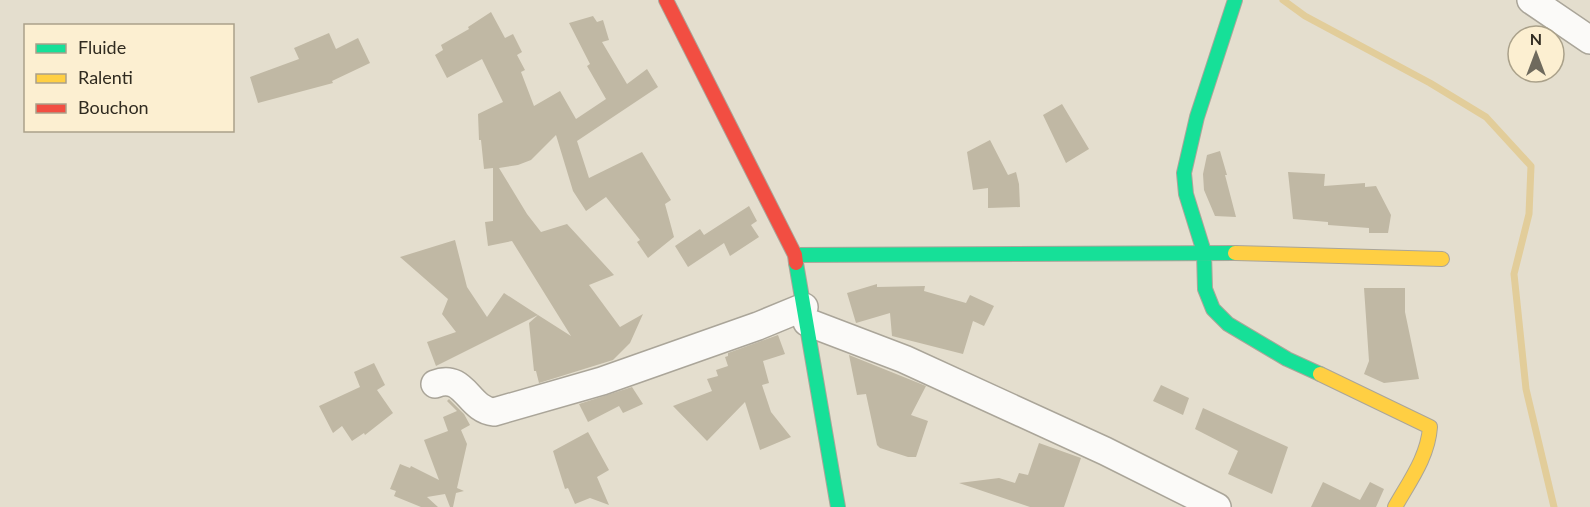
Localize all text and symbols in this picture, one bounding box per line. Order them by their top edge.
legend [24,24,234,132]
north arrow [1506,24,1566,84]
text: N [1530,29,1542,48]
text: Fluide [78,36,126,58]
text: Ralenti [78,66,133,88]
text: Bouchon [78,96,149,118]

